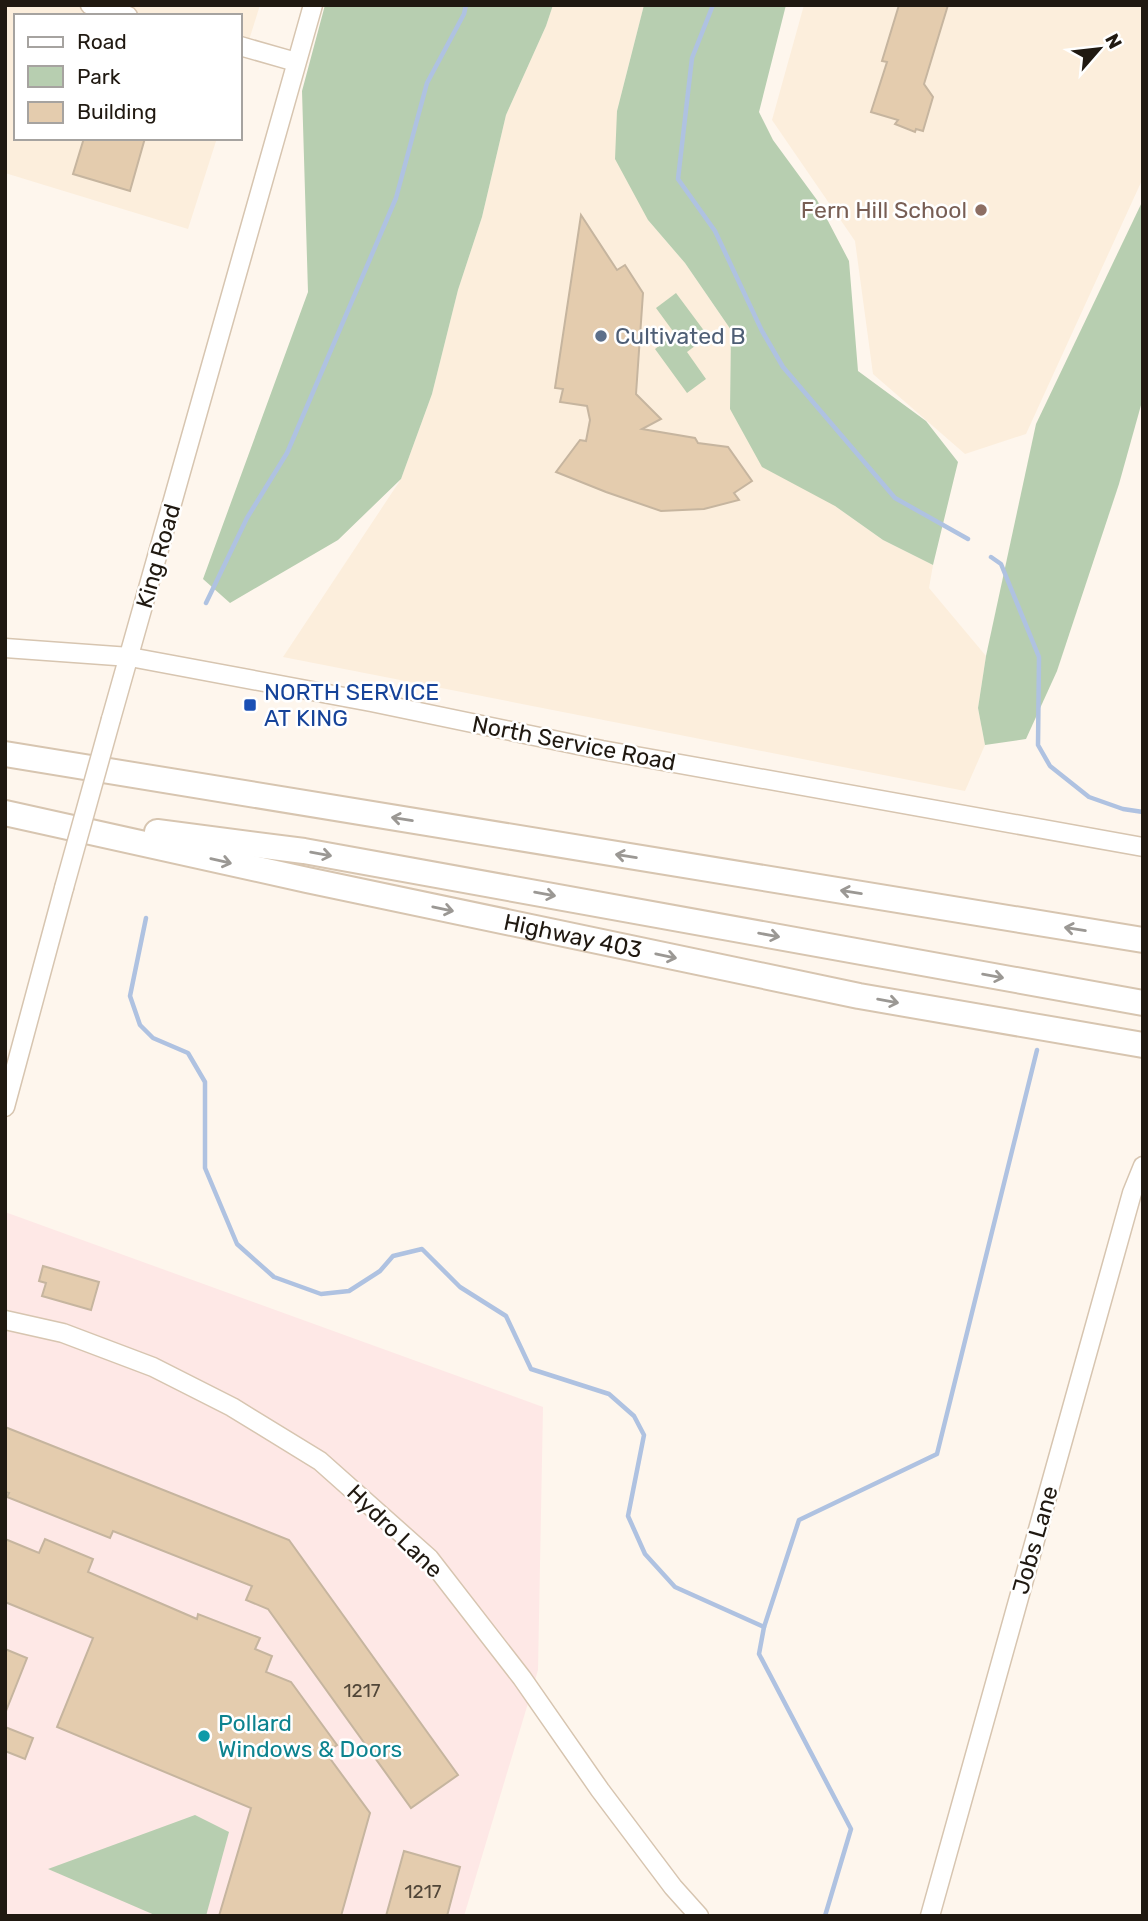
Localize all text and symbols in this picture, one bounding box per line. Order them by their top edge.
legend [14,14,242,140]
north arrow [1064,14,1134,84]
text: Road [77,29,127,54]
text: N [1100,30,1127,53]
text: Park [77,64,121,89]
text: Building [77,99,157,124]
place label: Fern Hill School [801,196,967,224]
marker: Fern Hill School [973,202,989,218]
place label: Cultivated B [615,322,746,350]
marker: Cultivated B [593,328,609,344]
street label: King Road [130,501,186,611]
place label: NORTH SERVICE AT KING [264,678,439,732]
marker: NORTH SERVICE AT KING [242,697,258,713]
street label: North Service Road [470,710,678,776]
one-way arrow [391,812,414,825]
one-way arrow [309,848,332,861]
one-way arrow [615,849,638,862]
one-way arrow [209,854,232,868]
one-way arrow [840,885,863,898]
one-way arrow [533,888,556,902]
one-way arrow [431,902,454,916]
street label: Highway 403 [501,908,645,964]
one-way arrow [1064,922,1087,935]
one-way arrow [757,929,780,942]
one-way arrow [654,949,677,963]
one-way arrow [981,969,1004,983]
one-way arrow [877,995,899,1009]
street label: Hydro Lane [341,1478,449,1584]
street label: Jobs Lane [1006,1483,1064,1597]
house number: 1217 [343,1679,381,1702]
place label: Pollard Windows & Doors [218,1709,402,1763]
marker: Pollard Windows & Doors [196,1728,212,1744]
house number: 1217 [404,1880,442,1903]

